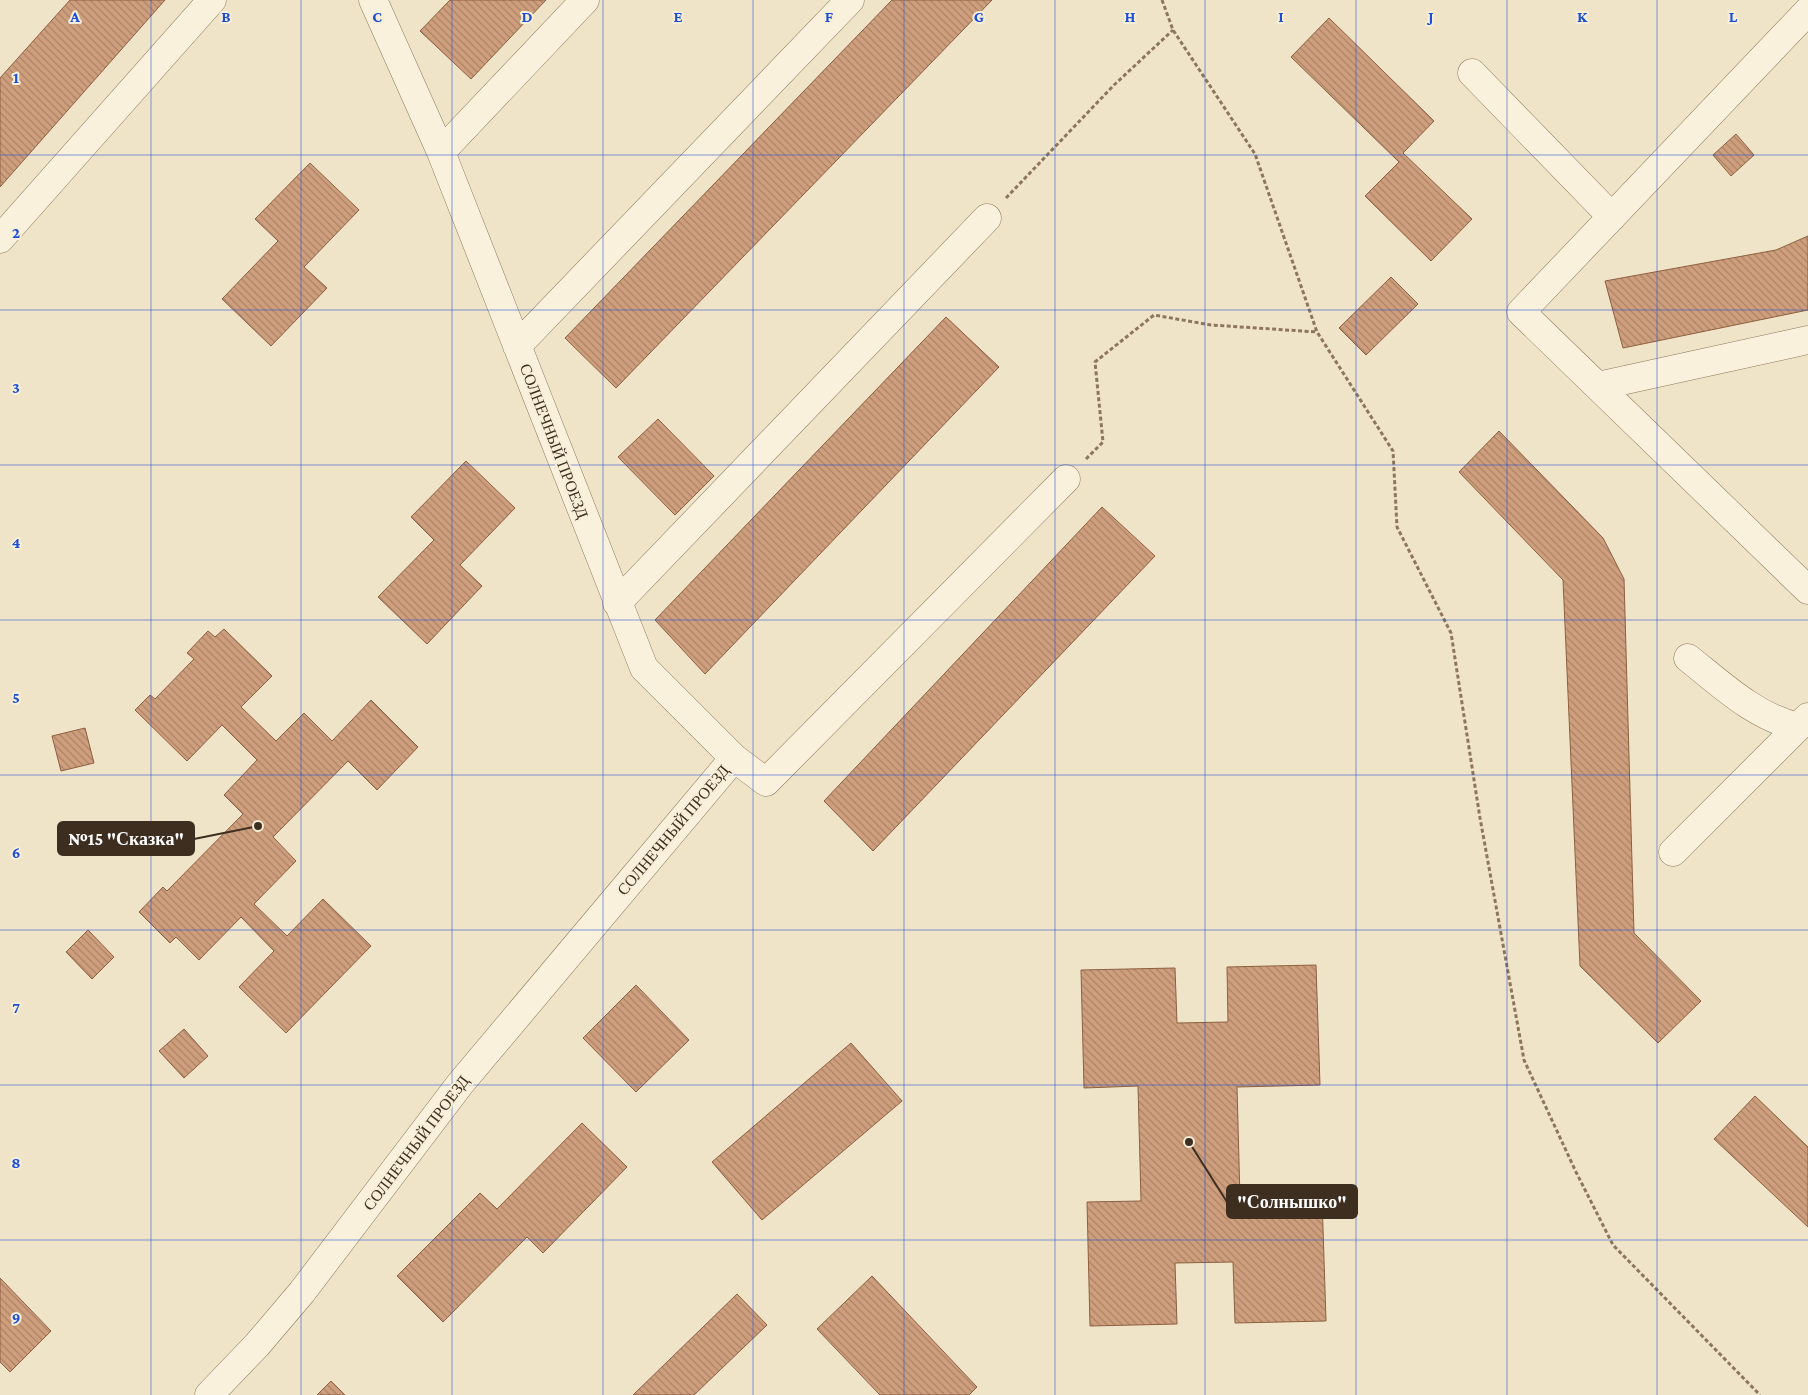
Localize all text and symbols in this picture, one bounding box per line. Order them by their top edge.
text: A [69,8,80,25]
text: B [221,8,231,25]
text: C [372,8,382,25]
text: D [521,8,533,25]
text: E [673,8,683,25]
text: F [825,8,834,25]
text: G [974,8,984,25]
text: H [1125,8,1136,25]
text: I [1278,8,1284,25]
text: J [1426,8,1434,25]
text: K [1577,8,1588,25]
text: L [1729,8,1738,25]
text: 1 [13,69,19,86]
text: 2 [12,224,20,241]
street label: СОЛНЕЧНЫЙ ПРОЕЗД [516,361,592,521]
text: 3 [12,379,20,396]
text: 4 [12,534,21,551]
text: 5 [12,689,20,706]
street label: СОЛНЕЧНЫЙ ПРОЕЗД [613,761,733,899]
callout: №15 "Сказка" [58,822,194,855]
text: №15 "Сказка" [68,829,184,849]
text: 6 [12,844,20,861]
text: 7 [12,999,20,1016]
street label: СОЛНЕЧНЫЙ ПРОЕЗД [359,1072,473,1214]
text: 8 [11,1154,21,1171]
callout: "Солнышко" [1227,1185,1357,1218]
text: "Солнышко" [1237,1192,1347,1212]
text: 9 [12,1309,20,1326]

